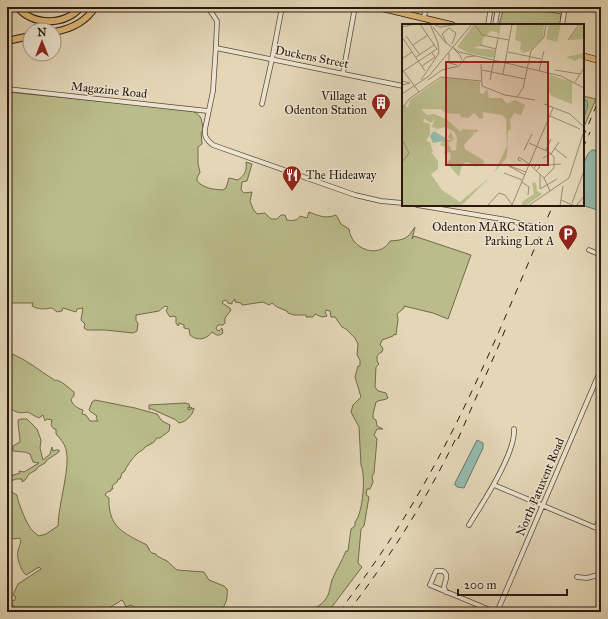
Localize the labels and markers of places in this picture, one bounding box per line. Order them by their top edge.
place label: Village at Odenton Station [285,89,368,117]
building icon: Village at Odenton Station [370,92,392,120]
restaurant icon: The Hideaway [281,164,303,192]
place label: The Hideaway [306,168,377,182]
place label: Odenton MARC Station Parking Lot A [432,220,555,249]
parking icon: Odenton MARC Station Parking Lot A [557,223,579,251]

